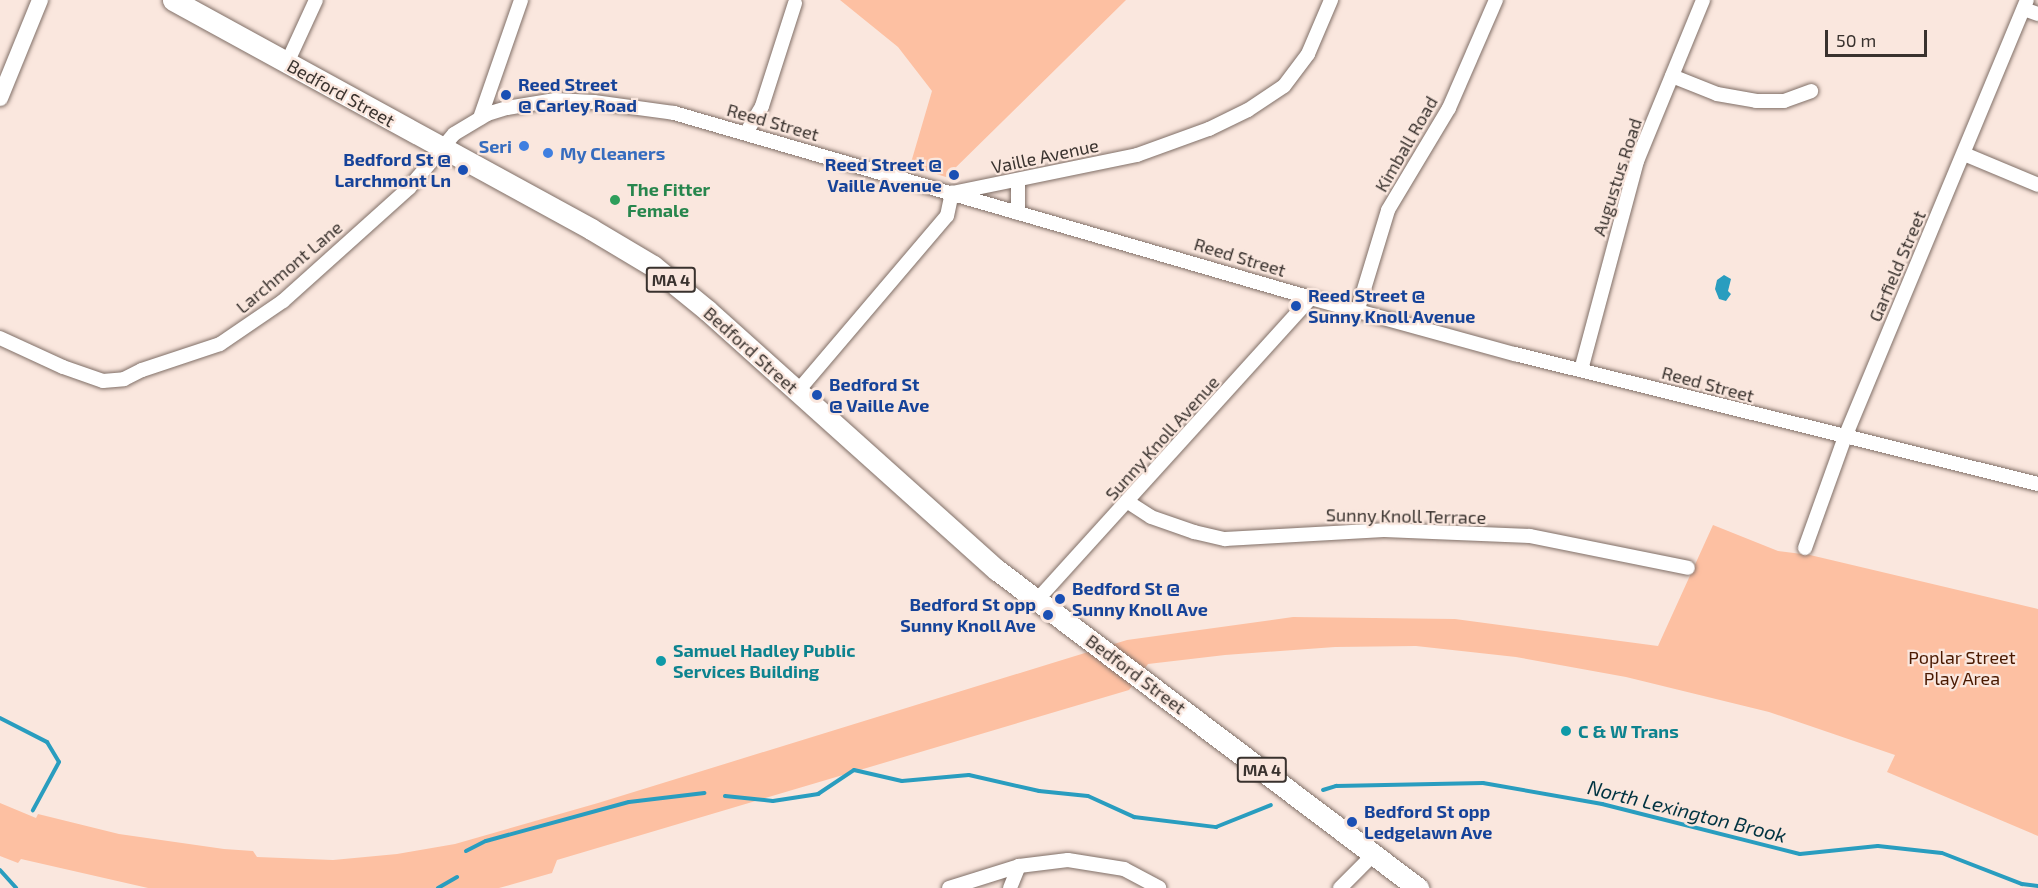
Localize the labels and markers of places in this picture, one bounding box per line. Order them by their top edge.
place label: Reed Street @ Carley Road [518,74,637,116]
marker: Reed Street @ Carley Road [499,88,513,102]
place label: Seri [479,135,512,157]
marker: Seri [517,139,531,153]
place label: My Cleaners [560,142,666,164]
marker: My Cleaners [541,146,555,160]
place label: Bedford St @ Larchmont Ln [335,149,451,192]
place label: Reed Street @ Vaille Avenue [825,154,942,196]
marker: Bedford St @ Larchmont Ln [456,163,470,177]
marker: Reed Street @ Vaille Avenue [947,168,961,182]
place label: The Fitter Female [627,179,710,222]
marker: The Fitter Female [608,193,622,207]
place label: Reed Street @ Sunny Knoll Avenue [1308,285,1477,328]
marker: Reed Street @ Sunny Knoll Avenue [1289,299,1303,313]
place label: Bedford St @ Vaille Ave [829,374,930,416]
marker: Bedford St @ Vaille Ave [810,388,824,402]
place label: Bedford St @ Sunny Knoll Ave [1072,578,1209,620]
marker: Bedford St @ Sunny Knoll Ave [1053,592,1067,606]
place label: Bedford St opp Sunny Knoll Ave [899,594,1036,636]
marker: Bedford St opp Sunny Knoll Ave [1041,608,1055,622]
place label: Samuel Hadley Public Services Building [673,640,856,682]
marker: Samuel Hadley Public Services Building [654,654,668,668]
place label: C & W Trans [1578,720,1679,742]
marker: C & W Trans [1559,724,1573,738]
place label: Bedford St opp Ledgelawn Ave [1364,801,1493,844]
marker: Bedford St opp Ledgelawn Ave [1345,815,1359,829]

